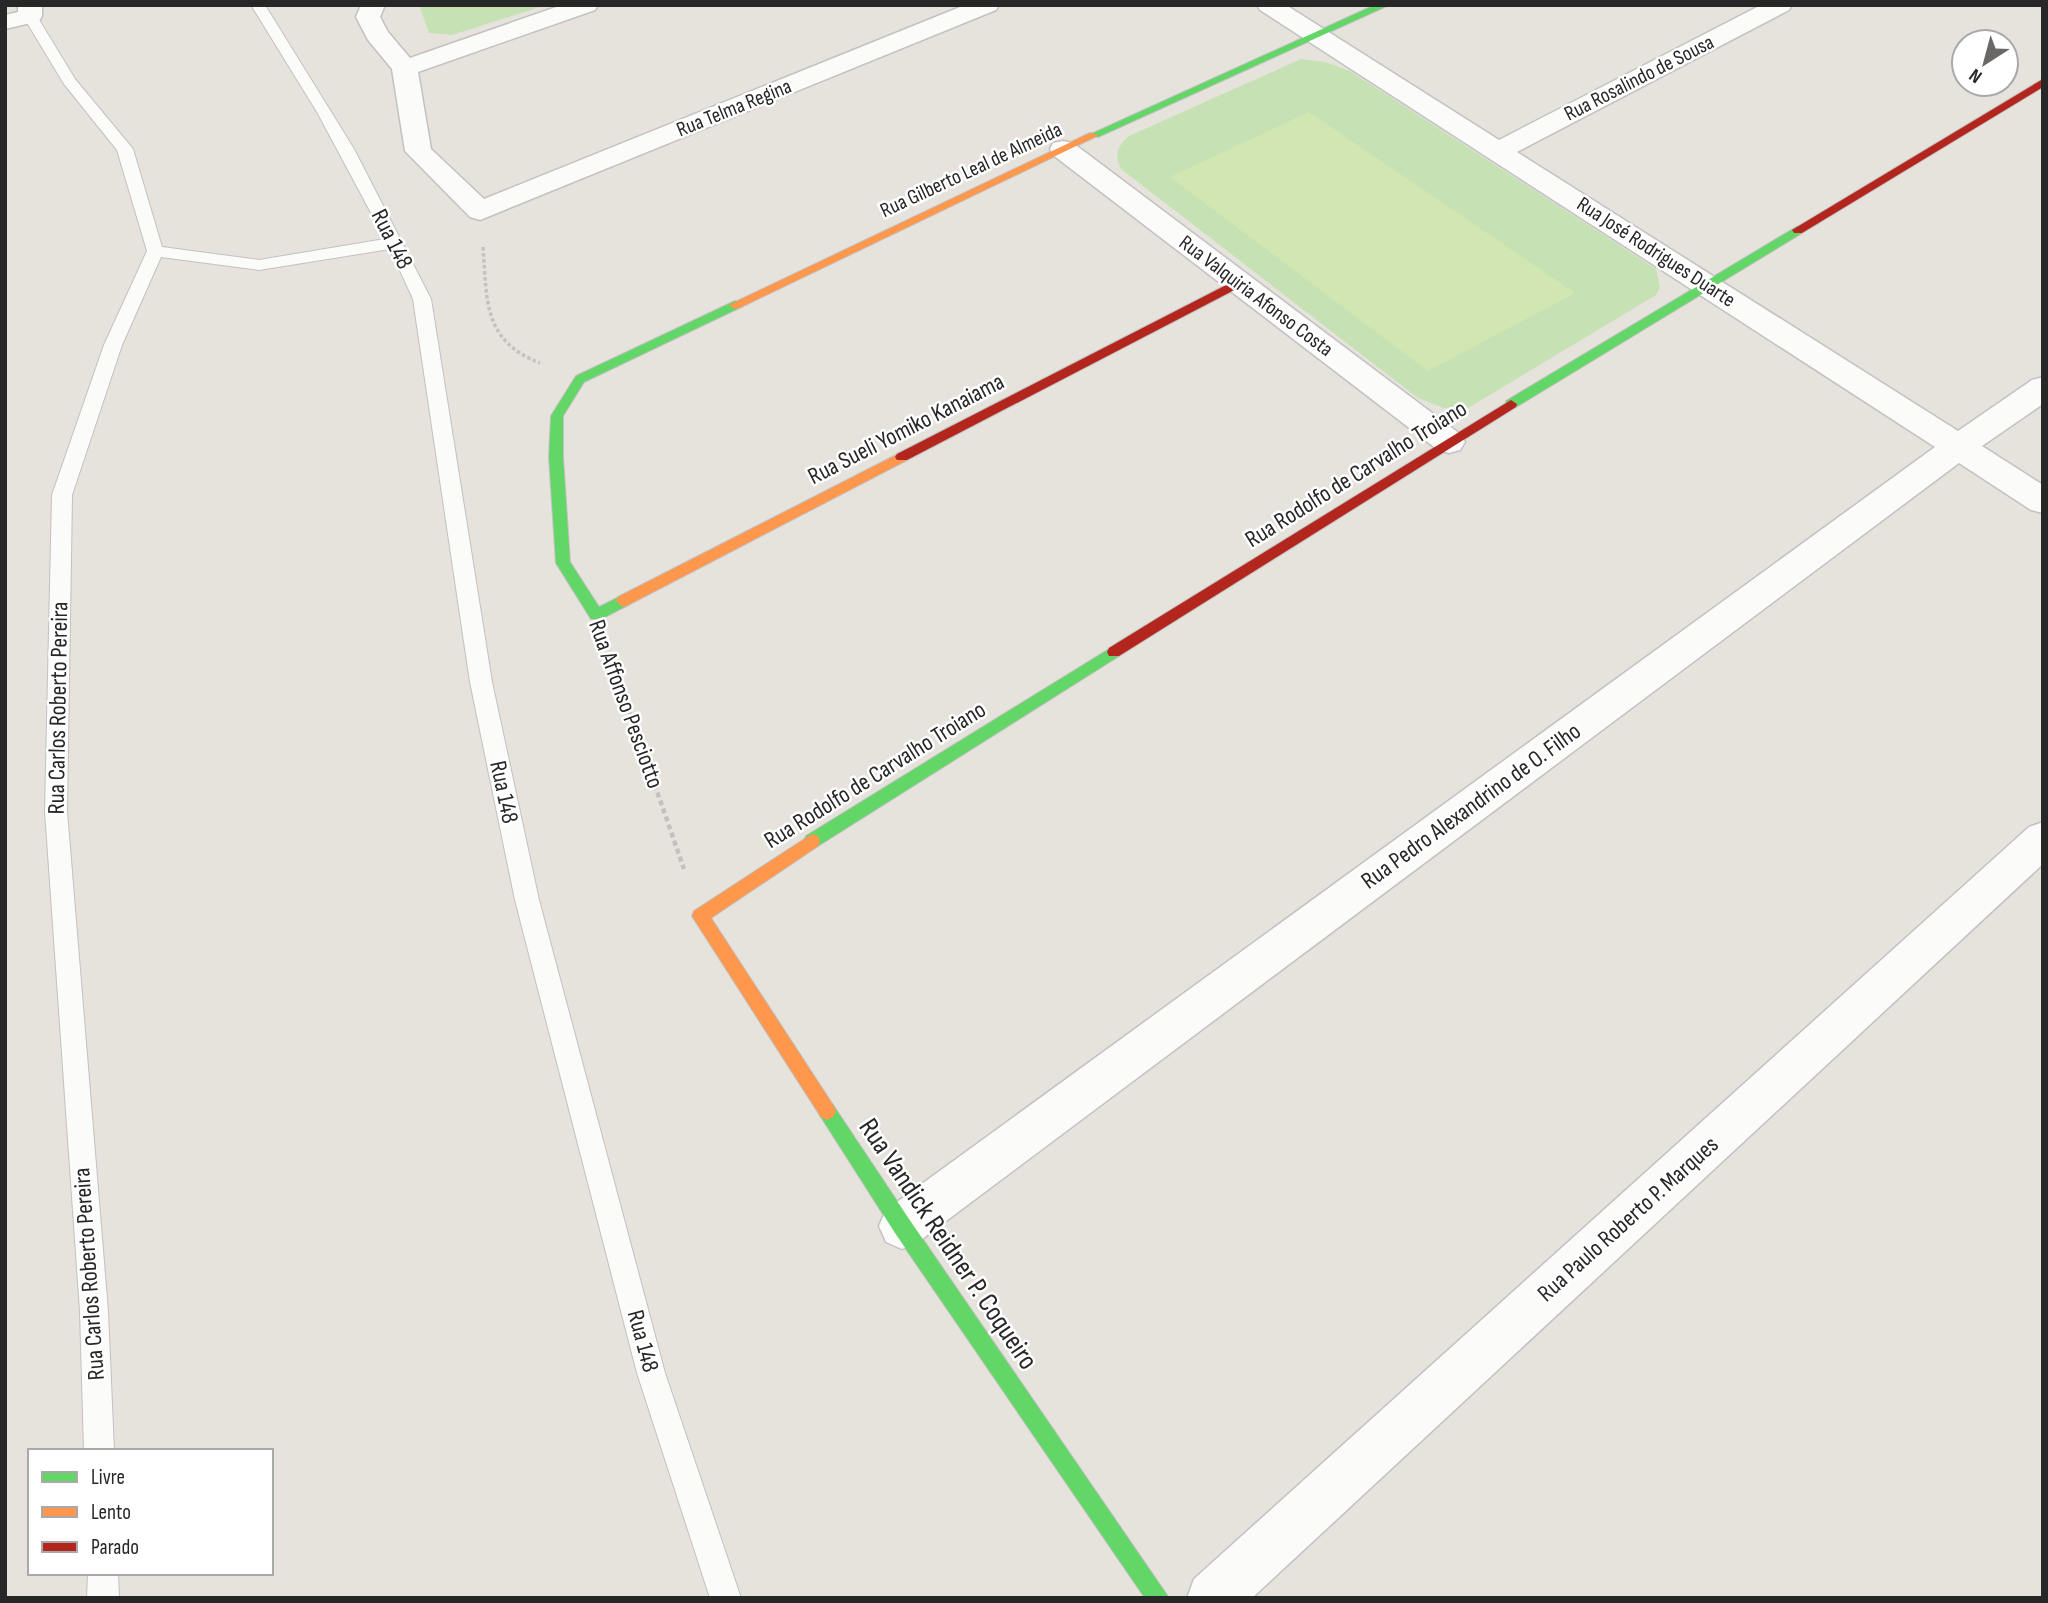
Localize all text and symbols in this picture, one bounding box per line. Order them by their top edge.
north arrow [1950,28,2020,98]
street label: Rua Rosalindo de Sousa [1560,30,1718,126]
text: N [1965,63,1987,88]
street label: Rua Telma Regina [673,74,795,142]
street label: Rua Gilberto Leal de Almeida [876,117,1066,223]
street label: Rua José Rodrigues Duarte [1572,191,1740,313]
street label: Rua 148 [365,204,419,274]
street label: Rua Valquiria Afonso Costa [1174,230,1338,362]
street label: Rua Sueli Yomiko Kanaiama [803,367,1009,491]
street label: Rua Rodolfo de Carvalho Troiano [1240,394,1472,554]
street label: Rua Carlos Roberto Pereira [42,601,74,815]
street label: Rua Affonso Pesciotto [582,616,670,792]
street label: Rua Rodolfo de Carvalho Troiano [759,695,991,855]
street label: Rua Pedro Alexandrino de O. Filho [1356,717,1586,895]
street label: Rua 148 [483,758,525,826]
street label: Rua Vandick Reidner P. Coqueiro [852,1112,1044,1376]
street label: Rua Paulo Roberto P. Marques [1532,1130,1724,1308]
street label: Rua Carlos Roberto Pereira [67,1167,111,1381]
street label: Rua 148 [621,1307,665,1375]
legend [28,1449,273,1575]
text: Livre [91,1465,125,1490]
text: Lento [91,1500,131,1525]
text: Parado [91,1535,139,1560]

